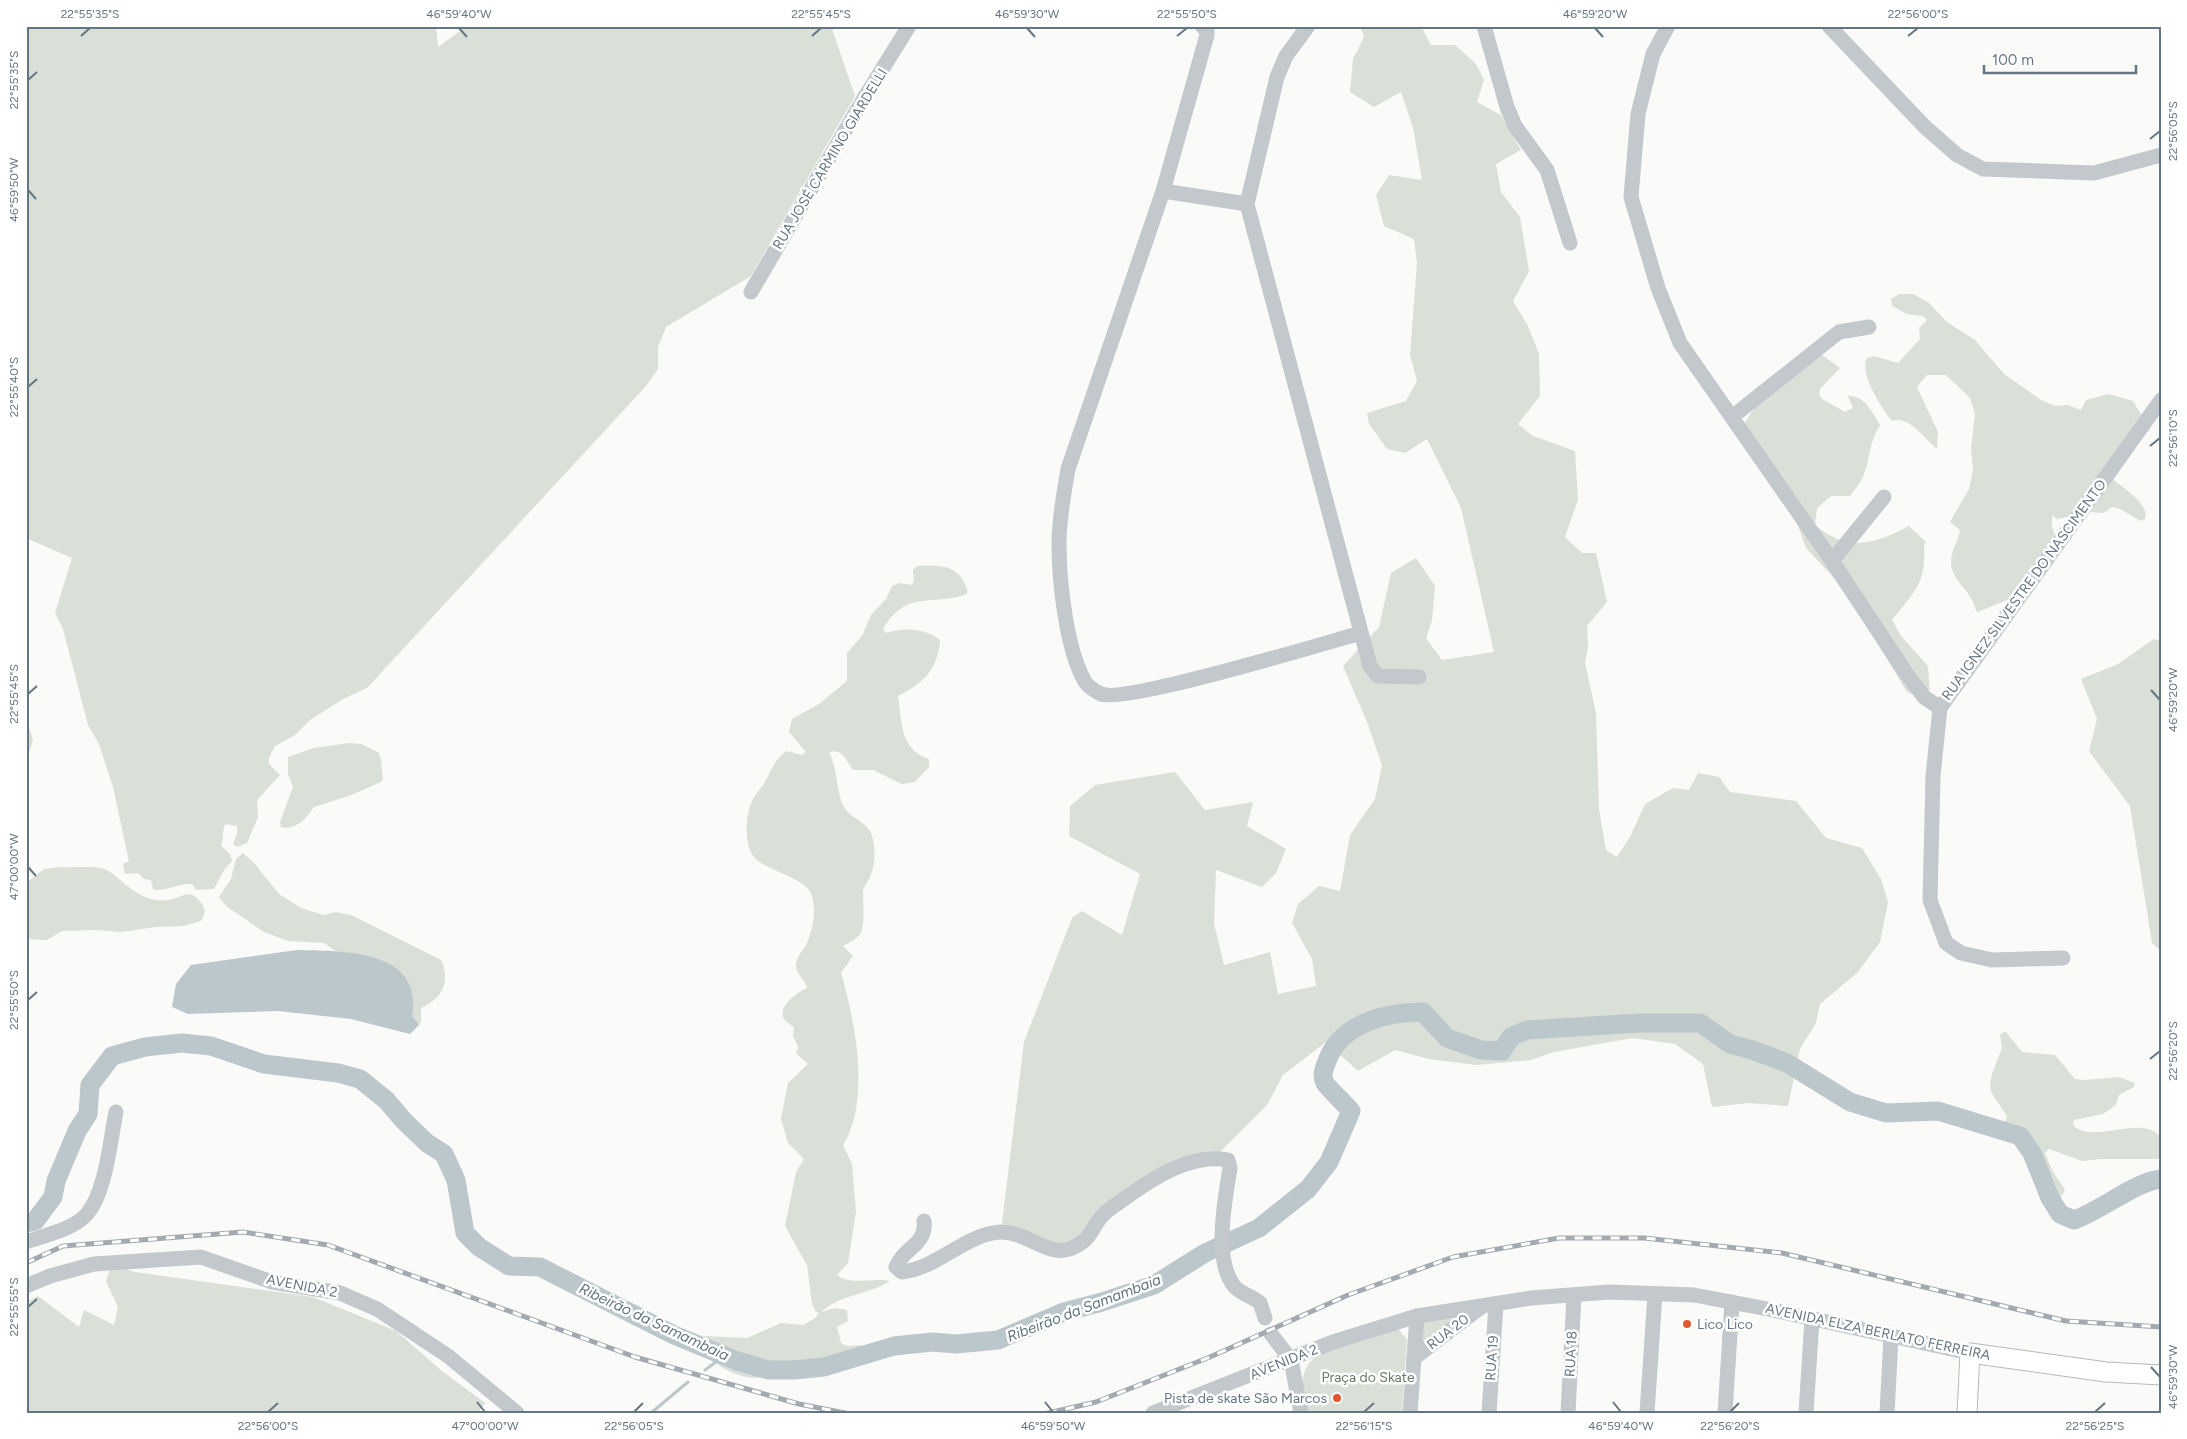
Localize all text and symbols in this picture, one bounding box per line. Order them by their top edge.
text: 22°55'35"S [61,7,119,21]
text: 46°59'40"W [426,7,492,21]
text: 22°55'45"S [791,7,851,21]
text: 46°59'30"W [995,7,1060,21]
text: 22°55'50"S [1157,7,1217,21]
text: 46°59'20"W [1563,7,1628,21]
text: 22°56'00"S [1888,7,1948,21]
scale bar [1984,42,2137,74]
text: 22°55'35"S [7,51,21,109]
text: 100 m [1992,51,2034,69]
street label: RUA JOSÉ CARMINO GIARDELLI [769,66,891,252]
text: 22°56'05"S [2166,101,2180,161]
text: 46°59'50"W [7,157,21,222]
text: 22°55'40"S [7,357,21,417]
text: 22°56'10"S [2166,409,2180,467]
street label: RUA IGNEZ SILVESTRE DO NASCIMENTO [1938,476,2110,704]
text: 22°55'45"S [7,664,21,724]
text: 46°59'20"W [2166,667,2180,732]
text: 47°00'00"W [7,833,21,900]
text: 22°55'50"S [7,970,21,1030]
text: 22°56'20"S [2166,1021,2180,1081]
water label: Ribeirão da Samambaia [1005,1270,1164,1346]
street label: AVENIDA 2 [265,1271,339,1301]
text: 22°55'55"S [7,1277,21,1337]
water label: Ribeirão da Samambaia [576,1279,732,1365]
street label: AVENIDA ELZA BERLATO FERREIRA [1764,1300,1993,1364]
street label: RUA 20 [1424,1311,1472,1353]
place label: Lico Lico [1697,1316,1753,1333]
marker: Lico Lico [1681,1318,1693,1330]
street label: RUA 18 [1561,1331,1581,1377]
street label: RUA 19 [1482,1335,1502,1381]
street label: AVENIDA 2 [1247,1341,1321,1383]
text: 46°59'30"W [2166,1344,2180,1409]
park label: Praça do Skate [1321,1369,1415,1386]
place label: Pista de skate São Marcos [1164,1390,1327,1407]
marker: Pista de skate São Marcos [1331,1392,1343,1404]
text: 22°56'00"S [238,1419,298,1433]
text: 47°00'00"W [452,1419,519,1433]
text: 22°56'05"S [604,1419,664,1433]
text: 46°59'50"W [1021,1419,1086,1433]
text: 22°56'15"S [1335,1419,1393,1433]
text: 46°59'40"W [1588,1419,1654,1433]
text: 22°56'20"S [1700,1419,1760,1433]
text: 22°56'25"S [2066,1419,2124,1433]

